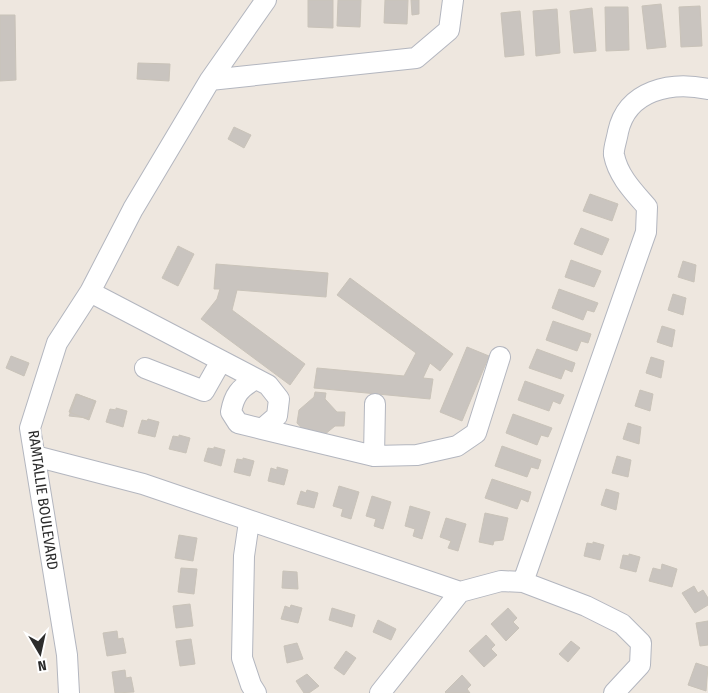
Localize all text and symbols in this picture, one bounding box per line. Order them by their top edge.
street label: RAMTALLIE BOULEVARD [24,429,62,571]
north arrow [15,628,65,678]
text: N [36,656,47,674]

